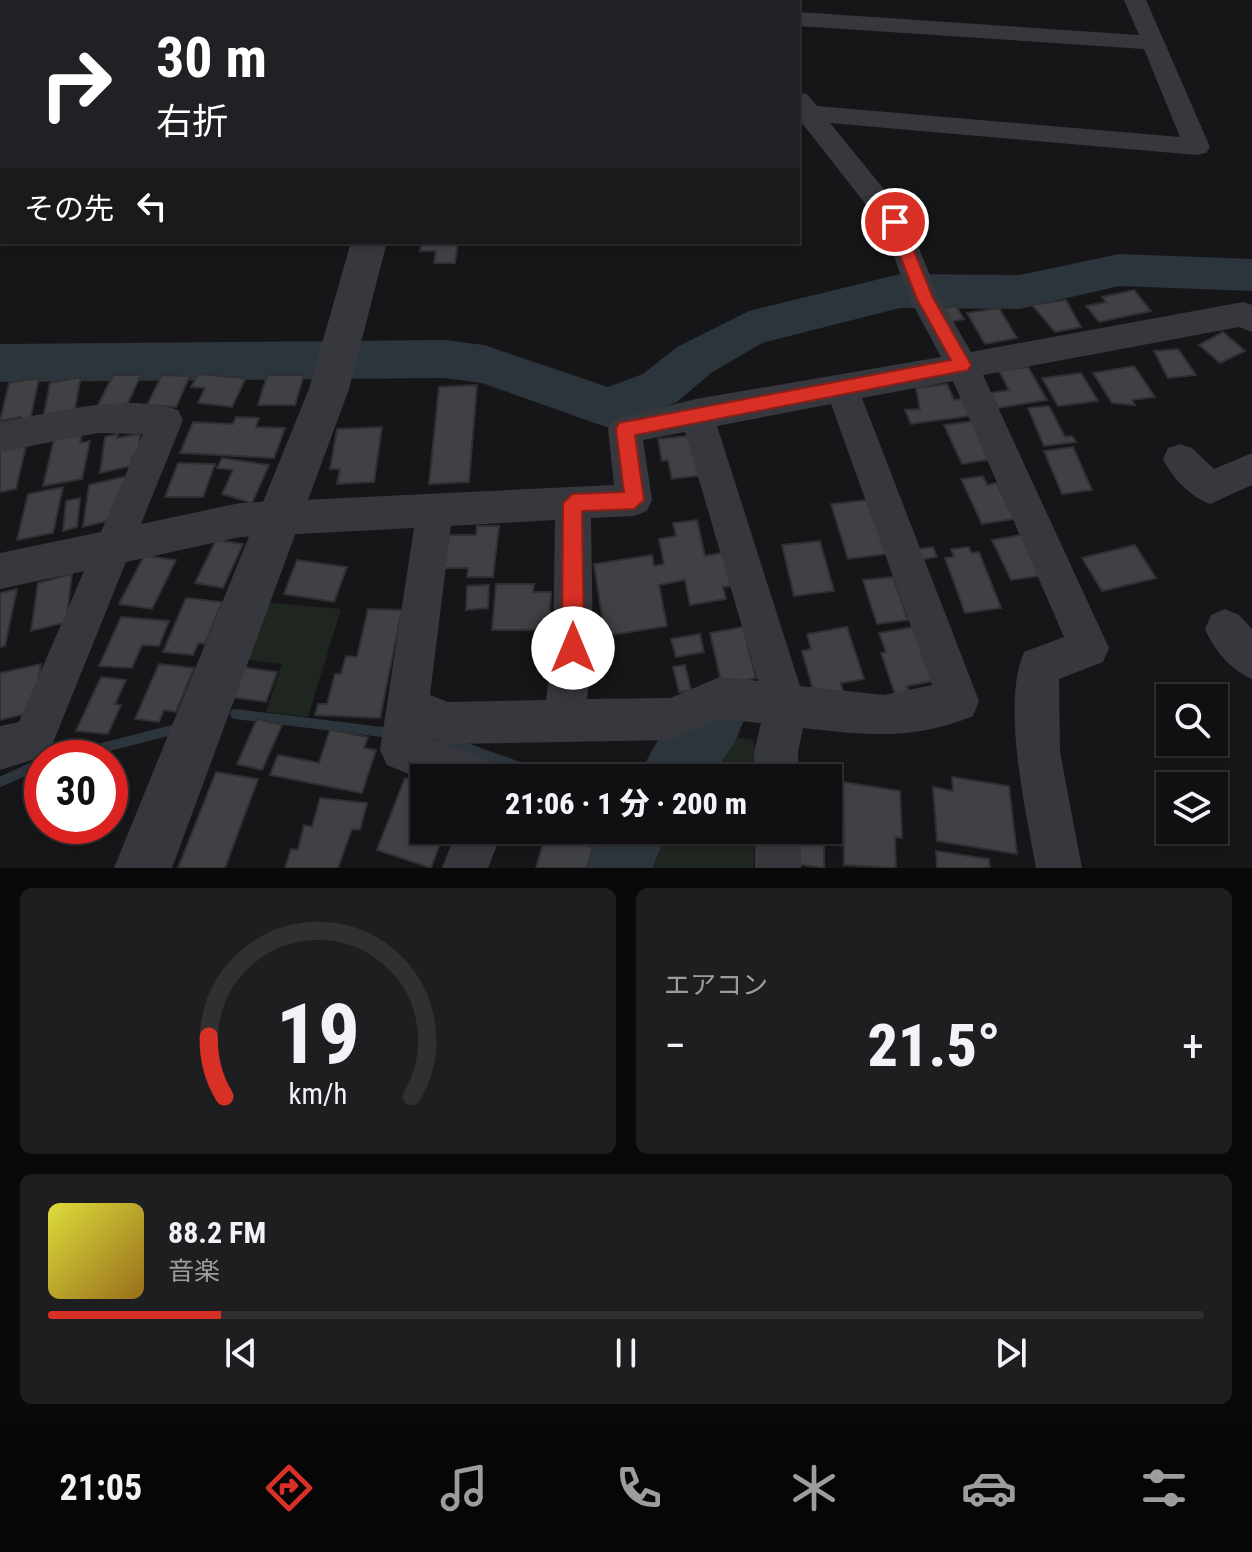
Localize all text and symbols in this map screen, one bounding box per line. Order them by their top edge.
text: 30 m [156,25,267,91]
icon: right [24,32,128,136]
text: 右折 [156,101,228,143]
icon: left [130,184,174,228]
pin [861,188,929,256]
text: その先 [24,191,114,226]
icon: arrive [873,200,917,244]
position arrow [531,606,615,690]
map controls [1156,684,1228,844]
button: search [1156,684,1228,756]
speed limit sign: 30 [24,740,128,844]
button: layers [1156,772,1228,844]
text: 21:06 · 1 分 · 200 m [505,786,747,821]
text: エアコン [664,970,768,1000]
text: 19 [276,986,360,1083]
text: 21.5° [868,1010,1001,1081]
text: − [664,1020,686,1072]
text: + [1182,1020,1204,1072]
text: km/h [289,1077,347,1111]
text: 88.2 FM [168,1215,266,1250]
text: 音楽 [168,1256,220,1286]
icon: previous [219,1331,263,1375]
icon: pause [604,1331,648,1375]
icon: next [989,1331,1033,1375]
icon: directions [261,1460,317,1516]
icon: music [436,1460,492,1516]
icon: phone [611,1460,667,1516]
icon: climate [786,1460,842,1516]
icon: car [961,1460,1017,1516]
icon: filters [1136,1460,1192,1516]
text: 21:05 [60,1467,142,1509]

